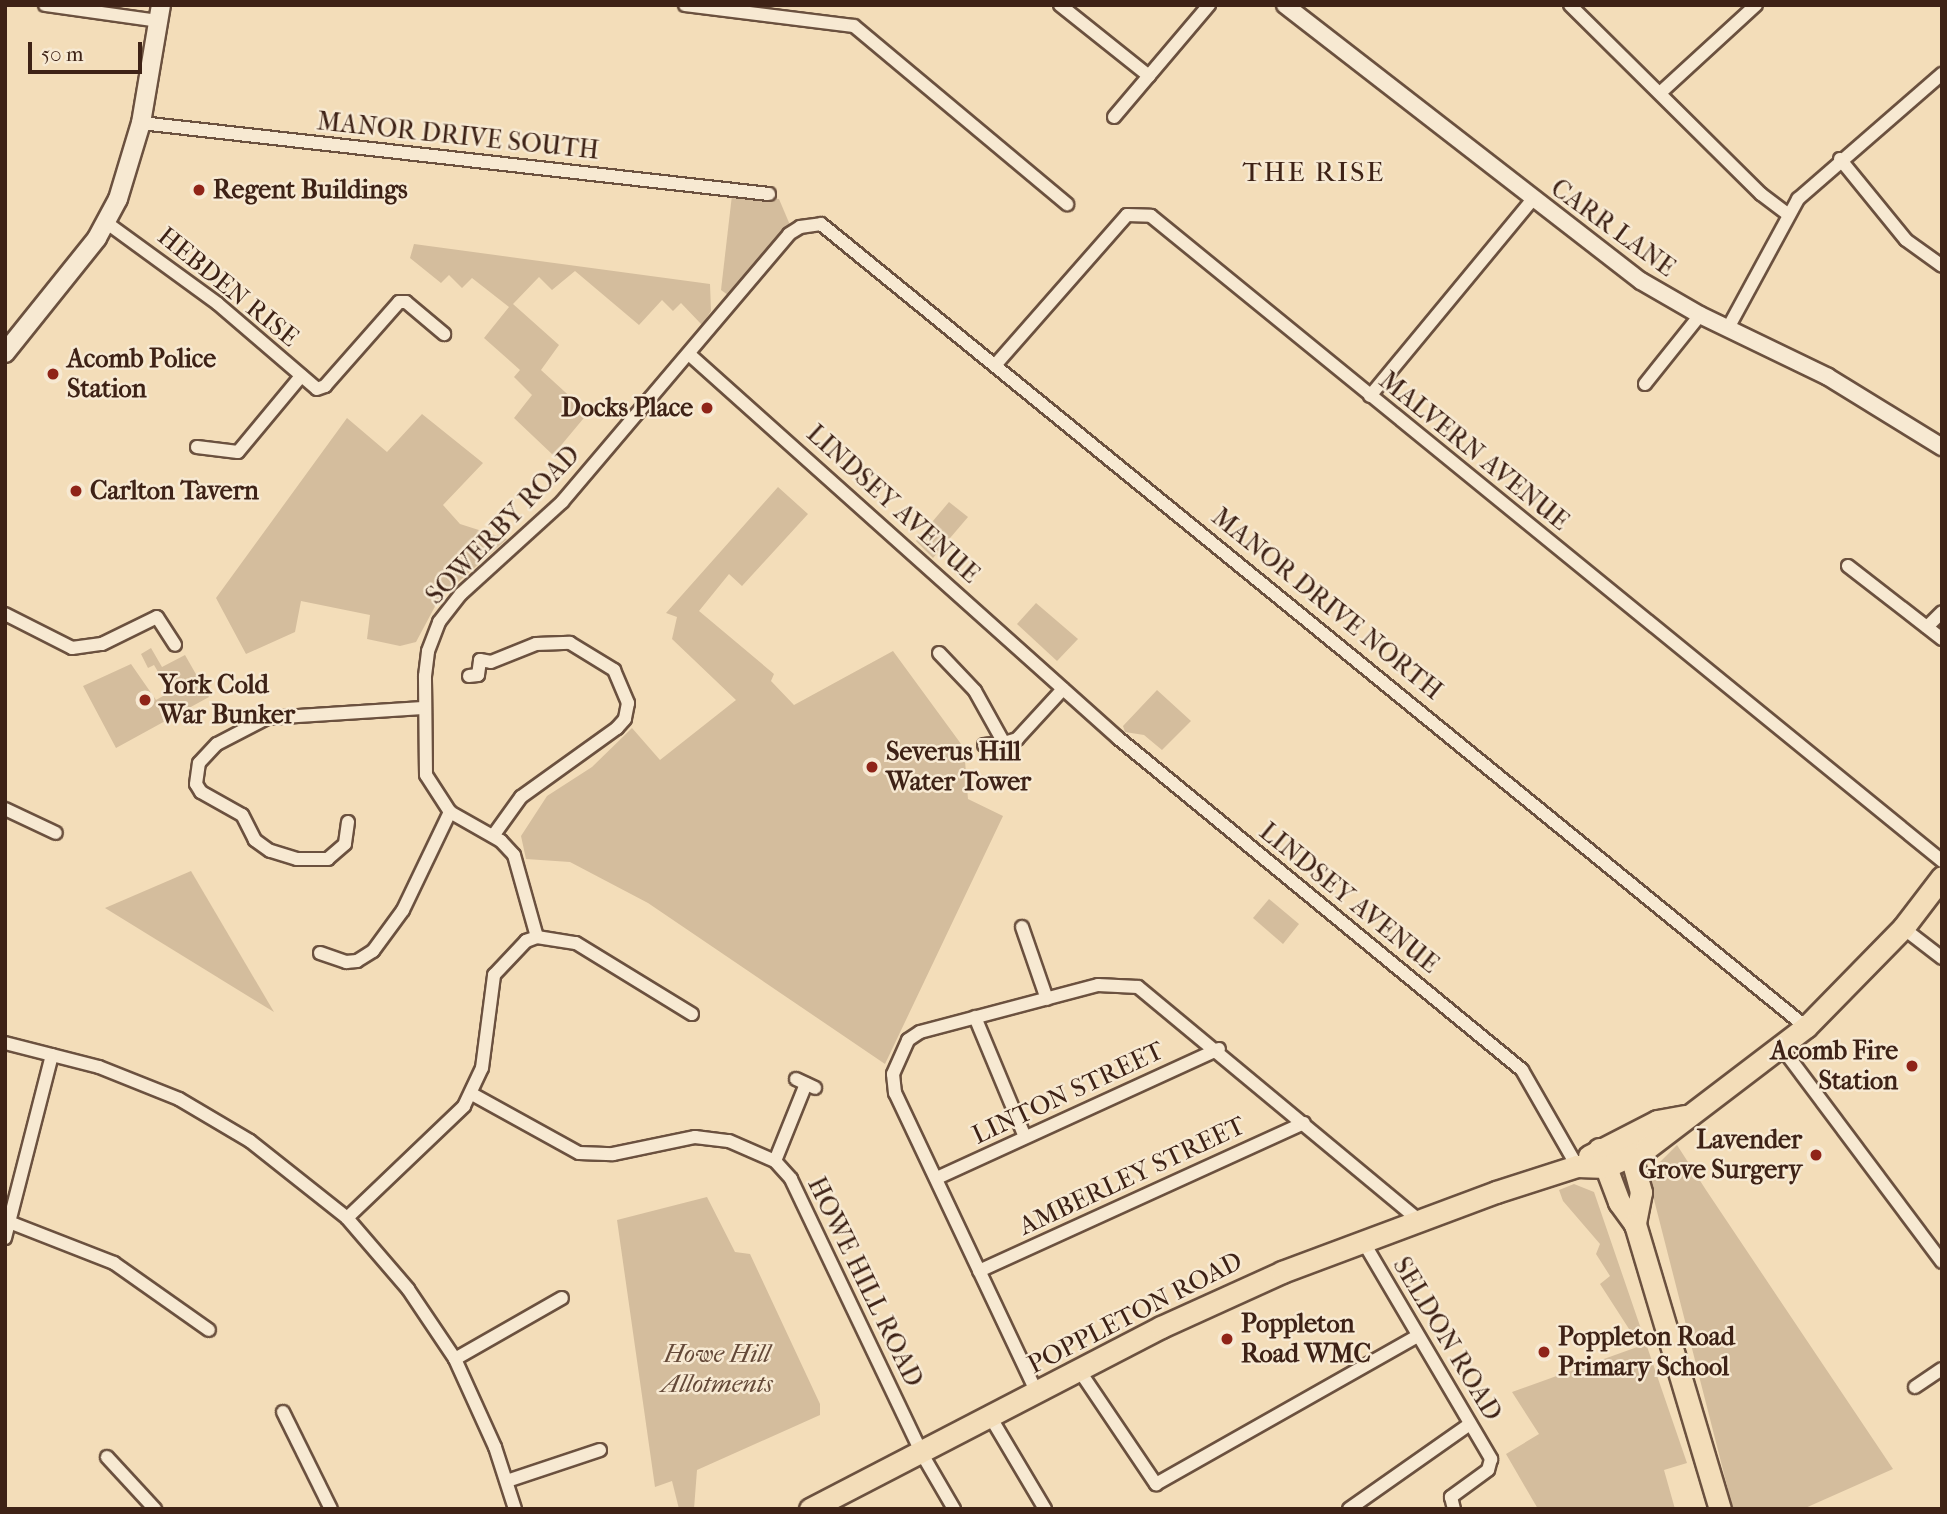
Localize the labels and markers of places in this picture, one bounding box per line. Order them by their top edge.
place label: Regent Buildings [213,174,408,206]
marker: Regent Buildings [191,182,207,198]
place label: Acomb Police Station [67,343,216,404]
marker: Acomb Police Station [45,366,61,382]
place label: Docks Place [561,392,693,424]
marker: Docks Place [699,400,715,416]
place label: Carlton Tavern [90,475,259,507]
marker: Carlton Tavern [68,483,84,499]
place label: York Cold War Bunker [159,669,295,730]
marker: York Cold War Bunker [137,692,153,708]
place label: Severus Hill Water Tower [886,736,1031,798]
marker: Severus Hill Water Tower [864,759,880,775]
place label: Acomb Fire Station [1771,1035,1898,1096]
marker: Acomb Fire Station [1904,1058,1920,1074]
place label: Lavender Grove Surgery [1638,1124,1802,1186]
marker: Lavender Grove Surgery [1808,1147,1824,1163]
place label: Poppleton Road WMC [1241,1308,1371,1370]
place label: Poppleton Road Primary School [1558,1321,1735,1382]
marker: Poppleton Road WMC [1219,1331,1235,1347]
marker: Poppleton Road Primary School [1536,1344,1552,1360]

